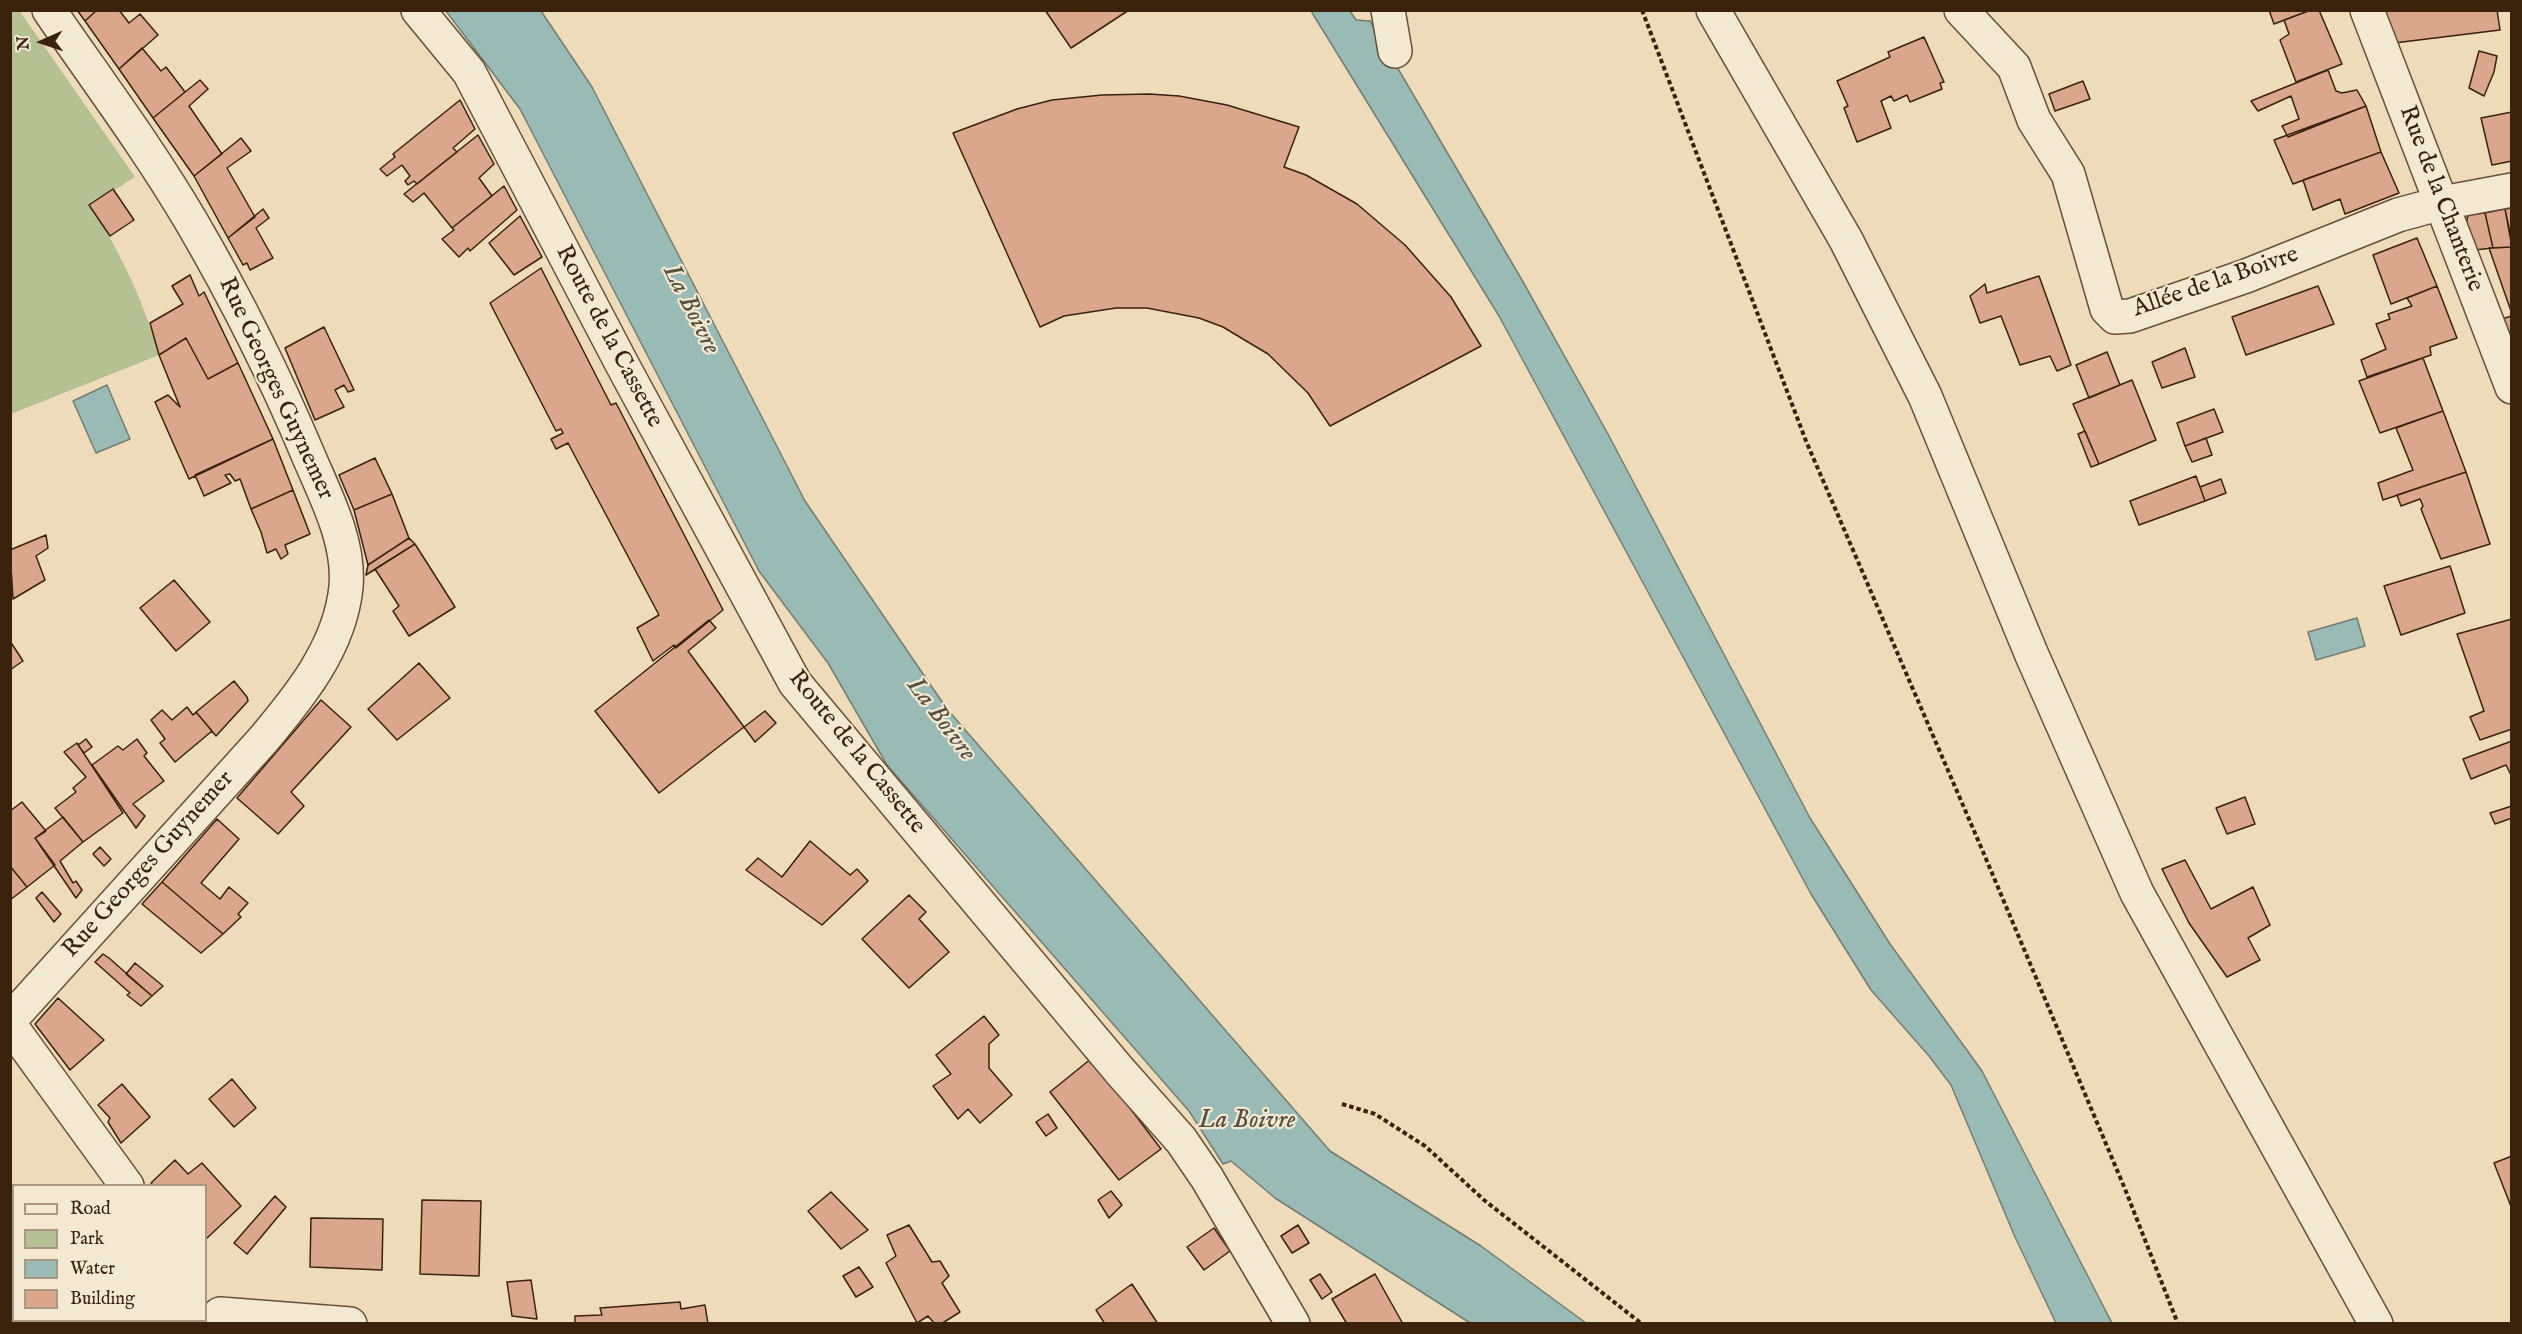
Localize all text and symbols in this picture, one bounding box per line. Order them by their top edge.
north arrow [12,12,72,72]
text: N [14,36,34,50]
street label: Rue de la Chanterie [2391,102,2489,296]
street label: Route de la Cassette [548,241,668,433]
street label: Allée de la Boivre [2129,241,2303,325]
water label: La Boivre [654,260,726,360]
street label: Rue Georges Guynemer [211,273,339,505]
street label: Route de la Cassette [781,665,931,841]
water label: La Boivre [898,672,982,768]
street label: Rue Georges Guynemer [57,766,241,964]
water label: La Boivre [1199,1106,1295,1138]
legend [12,1184,207,1322]
text: Road [70,1198,111,1221]
text: Park [70,1228,104,1251]
text: Water [70,1258,115,1281]
text: Building [70,1288,135,1311]

